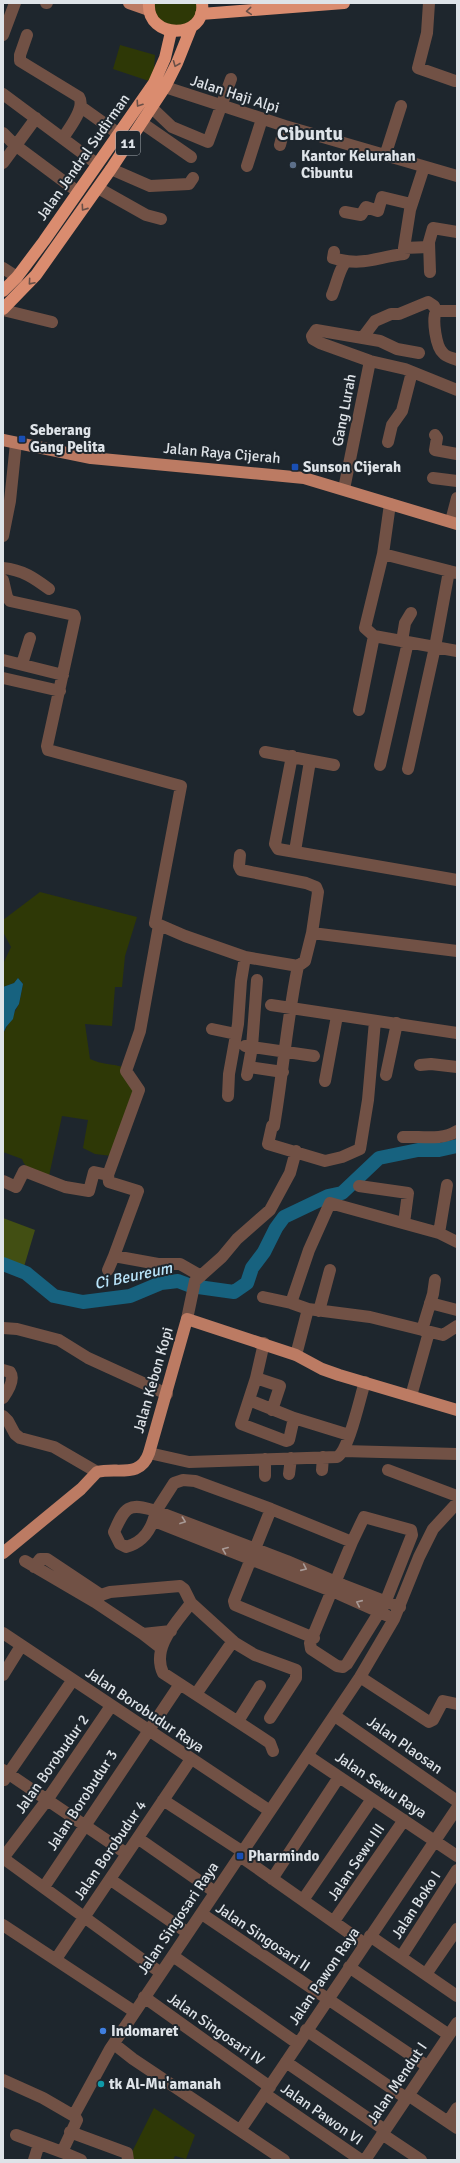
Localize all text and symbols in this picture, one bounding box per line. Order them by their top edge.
one-way arrow [246,6,252,15]
one-way arrow [173,60,181,67]
street label: Jalan Haji Alpi [188,71,282,117]
street label: Jalan Jendral Sudirman [33,90,133,224]
one-way arrow [137,100,144,107]
district label: Cibuntu [277,122,343,146]
road number: 11 [116,131,140,155]
place label: Kantor Kelurahan Cibuntu [301,147,416,182]
marker: Kantor Kelurahan Cibuntu [288,160,298,170]
one-way arrow [81,204,89,211]
one-way arrow [28,277,35,284]
street label: Gang Lurah [328,372,360,448]
place label: Seberang Gang Pelita [30,421,106,456]
marker: Seberang Gang Pelita [17,434,27,444]
street label: Jalan Raya Cijerah [163,439,281,467]
place label: Sunson Cijerah [303,458,401,476]
marker: Sunson Cijerah [290,462,300,472]
water label: Ci Beureum [92,1258,175,1294]
street label: Jalan Kebon Kopi [129,1325,177,1435]
one-way arrow [180,1517,187,1525]
one-way arrow [222,1547,229,1555]
one-way arrow [300,1563,308,1571]
one-way arrow [356,1600,364,1608]
street label: Jalan Borobudur Raya [82,1664,208,1756]
street label: Jalan Borobudur 2 [11,1711,93,1817]
street label: Jalan Plaosan [364,1712,446,1778]
street label: Jalan Borobudur 3 [43,1746,121,1854]
street label: Jalan Sewu Raya [332,1748,430,1822]
street label: Jalan Borobudur 4 [70,1797,150,1903]
street label: Jalan Sewu III [324,1820,388,1904]
place label: Pharmindo [248,1847,320,1865]
marker: Pharmindo [235,1851,245,1861]
street label: Jalan Singosari Raya [134,1858,222,1978]
street label: Jalan Boko I [387,1868,445,1942]
street label: Jalan Singosari II [212,1899,314,1975]
street label: Jalan Pawon Raya [285,1924,363,2028]
street label: Jalan Singosari IV [164,1989,268,2069]
place label: Indomaret [111,2022,179,2040]
marker: Indomaret [98,2026,108,2036]
street label: Jalan Mendut I [363,2039,431,2127]
place label: tk Al-Mu'amanah [108,2075,221,2093]
marker: tk Al-Mu'amanah [96,2079,106,2089]
street label: Jalan Pawon VI [278,2079,366,2149]

